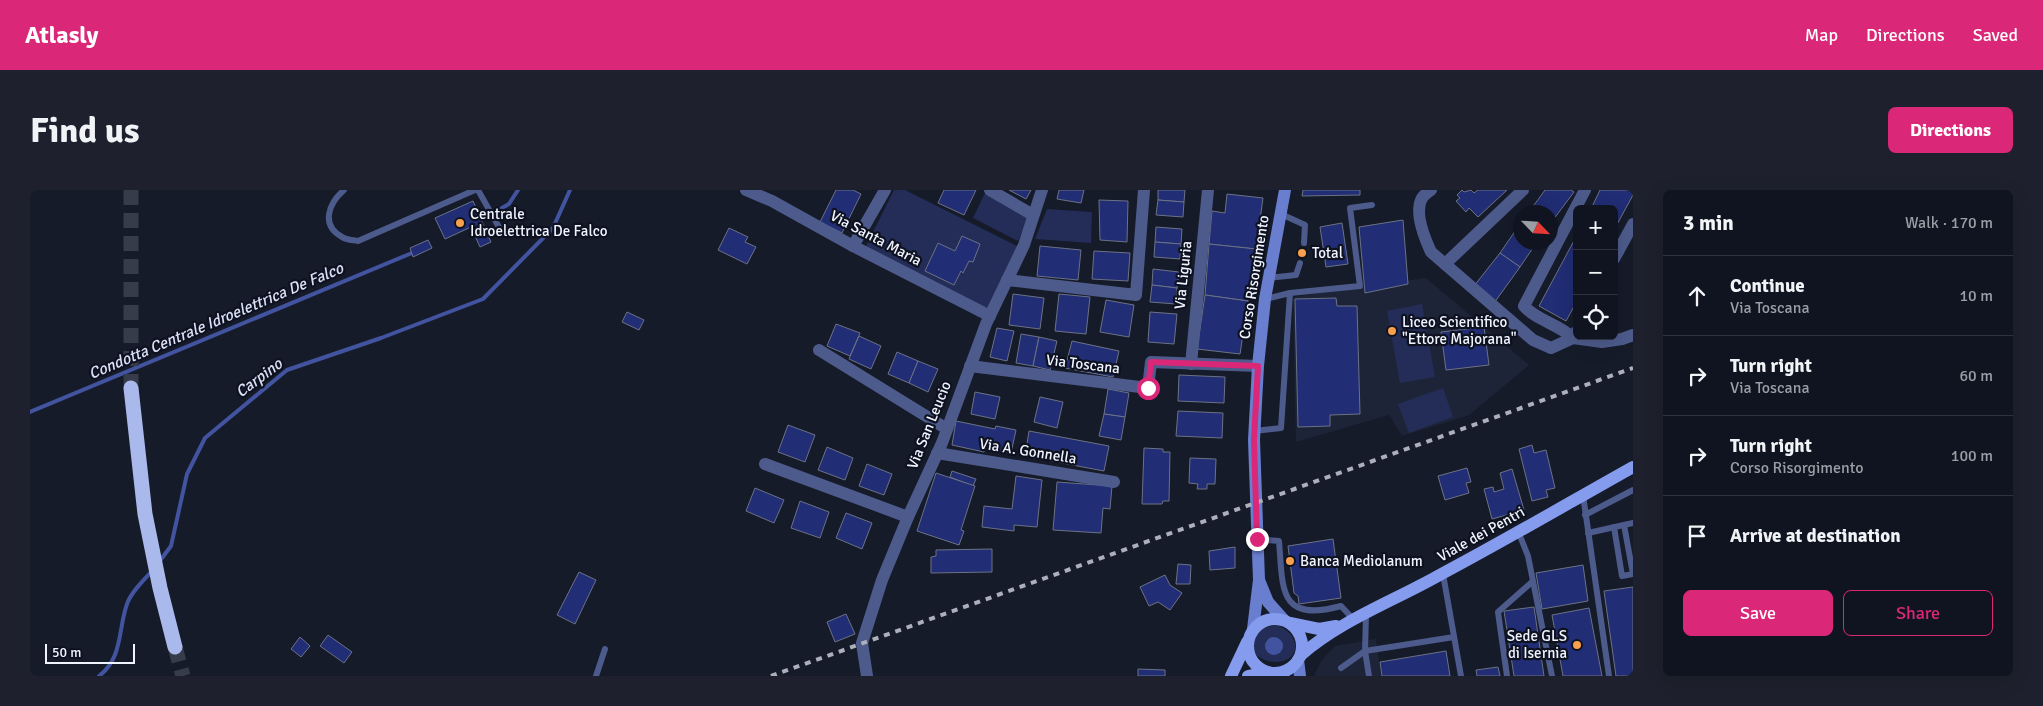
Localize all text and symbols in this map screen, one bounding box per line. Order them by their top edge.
text: Atlasly [25,20,98,50]
text: Map [1805,24,1838,46]
text: Directions [1866,24,1945,46]
text: Saved [1973,24,2018,46]
button: Directions [1888,107,2013,153]
text: Find us [30,109,140,152]
place label: Centrale Idroelettrica De Falco [470,205,608,240]
north arrow [1513,205,1558,250]
map controls [1573,205,1618,340]
button: + [1573,205,1618,250]
street label: Via Santa Maria [827,206,925,270]
text: 3 min [1683,210,1734,236]
text: Walk · 170 m [1905,213,1993,233]
street label: Corso Risorgimento [1235,214,1273,340]
marker: Centrale Idroelettrica De Falco [454,217,466,229]
street label: Via Liguria [1170,240,1196,310]
place label: Total [1312,244,1343,262]
marker: Total [1296,247,1308,259]
button: − [1573,250,1618,295]
water label: Condotta Centrale Idroelettrica De Falco [86,258,347,384]
text: Continue [1730,274,1805,298]
icon: ahead [1683,282,1711,310]
text: 10 m [1959,286,1993,306]
button: locate [1573,295,1618,340]
text: Via Toscana [1730,298,1810,318]
place label: Liceo Scientifico "Ettore Majorana" [1402,313,1517,348]
marker: Liceo Scientifico "Ettore Majorana" [1386,325,1398,337]
street label: Via Toscana [1045,351,1121,377]
water label: Carpino [232,354,287,402]
text: Turn right [1730,354,1812,378]
icon: right [1683,362,1711,390]
text: 60 m [1959,366,1993,386]
route start [1137,377,1160,400]
street label: Via San Leucio [903,378,955,472]
text: Via Toscana [1730,378,1810,398]
street label: Via A. Gonnella [978,434,1078,468]
text: Turn right [1730,434,1812,458]
icon: right [1683,442,1711,470]
text: 100 m [1951,446,1993,466]
text: Corso Risorgimento [1730,458,1864,478]
street label: Viale dei Pentri [1434,503,1528,565]
icon: arrive [1683,522,1711,550]
text: Arrive at destination [1730,524,1901,548]
route end [1246,528,1269,551]
place label: Banca Mediolanum [1300,552,1423,570]
marker: Banca Mediolanum [1284,555,1296,567]
button: Save [1683,590,1833,636]
button: Share [1843,590,1993,636]
place label: Sede GLS di Isernia [1507,627,1567,662]
marker: Sede GLS di Isernia [1571,639,1583,651]
scale bar [45,641,135,664]
text: 50 m [52,644,81,661]

